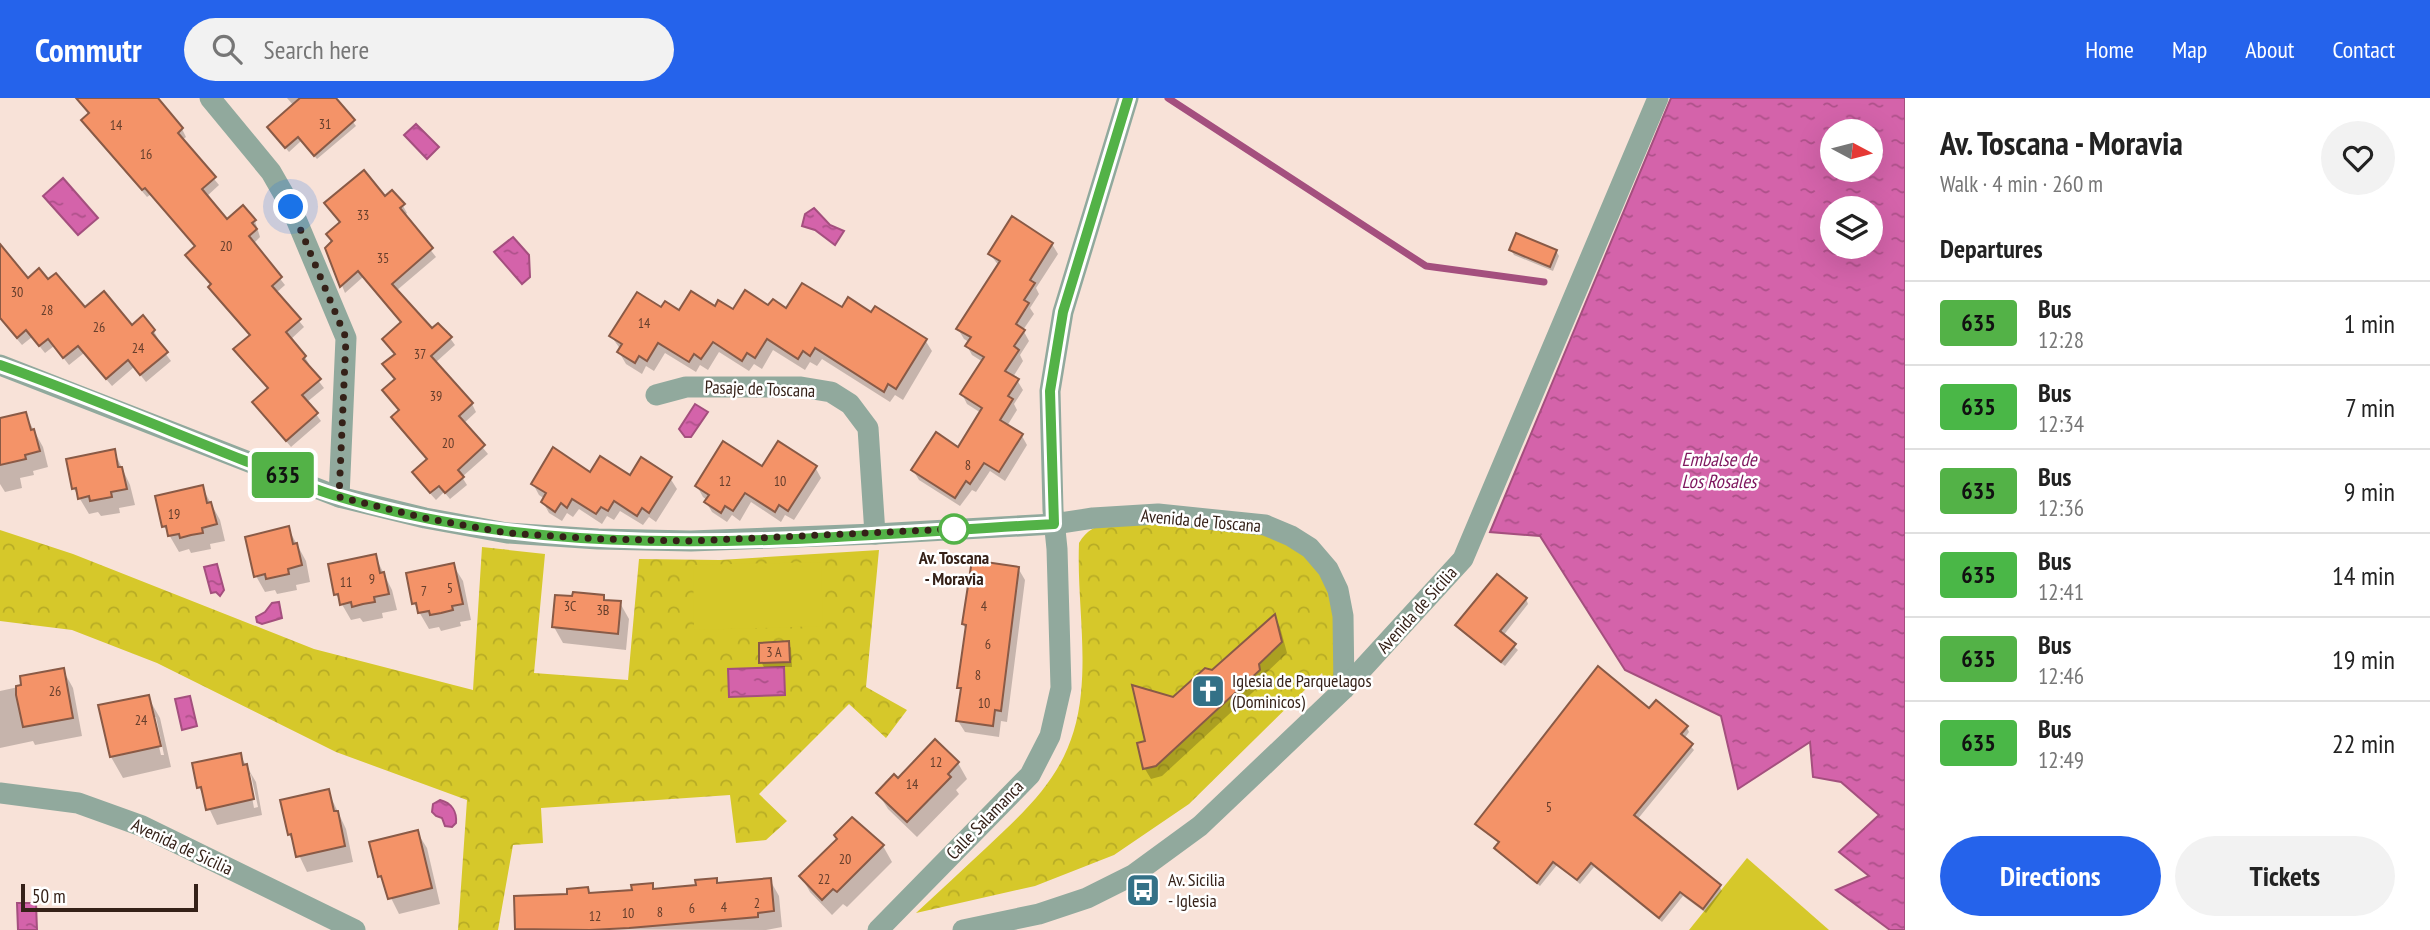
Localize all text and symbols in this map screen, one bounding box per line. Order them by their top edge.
search box [184,18,674,81]
text: Commutr [35,28,142,71]
icon: search [208,30,246,68]
text: Search here [264,33,369,66]
text: Home [2085,34,2134,65]
text: Map [2172,34,2207,65]
text: About [2245,34,2294,65]
text: Contact [2332,34,2395,65]
house number: 31 [319,115,331,133]
house number: 14 [110,116,123,134]
north arrow [1820,119,1883,182]
map controls [1820,119,1883,259]
text: Av. Toscana - Moravia [1940,121,2183,164]
button: heart [2321,121,2395,195]
house number: 16 [140,145,152,163]
text: Walk · 4 min · 260 m [1940,169,2103,198]
your location [273,189,308,224]
button: layers [1820,196,1883,259]
house number: 33 [357,206,369,224]
text: Departures [1940,232,2043,265]
house number: 20 [220,237,232,255]
house number: 35 [377,249,389,267]
house number: 30 [11,283,23,301]
text: Bus [2038,292,2071,325]
house number: 28 [41,301,53,319]
text: 635 [1961,307,1996,338]
text: 1 min [2344,307,2395,340]
house number: 14 [638,314,651,332]
house number: 26 [93,318,105,336]
text: 12:28 [2038,325,2084,354]
house number: 24 [132,339,145,357]
house number: 37 [414,345,426,363]
street label: Pasaje de Toscana [704,375,816,402]
text: Bus [2038,376,2071,409]
house number: 39 [430,387,442,405]
text: 635 [1961,391,1996,422]
text: 7 min [2345,391,2395,424]
text: 12:34 [2038,409,2084,438]
house number: 20 [442,434,454,452]
water label: Embalse de Los Rosales [1681,447,1758,493]
line badge: 635 [243,452,323,498]
house number: 8 [965,456,971,474]
text: 635 [266,459,300,490]
text: Bus [2038,460,2071,493]
house number: 12 [719,472,731,490]
house number: 10 [774,472,786,490]
text: 635 [1961,475,1996,506]
text: 9 min [2344,475,2395,508]
text: 12:36 [2038,493,2084,522]
street label: Avenida de Toscana [1140,504,1262,537]
house number: 19 [168,505,180,523]
marker: Av. Toscana - Moravia [939,514,969,544]
text: Bus [2038,544,2071,577]
place label: Av. Toscana - Moravia [918,546,989,590]
text: 635 [1961,559,1996,590]
text: 14 min [2332,559,2395,592]
street label: Avenida de Sicilia [1372,561,1462,658]
house number: 9 [369,570,375,588]
house number: 11 [340,573,352,591]
text: 12:41 [2038,577,2084,606]
house number: 5 [447,579,453,597]
house number: 7 [421,582,427,600]
house number: 3C [564,597,577,615]
house number: 4 [981,597,988,615]
house number: 3B [597,601,609,619]
text: Bus [2038,628,2071,661]
house number: 6 [985,635,991,653]
house number: 3 A [766,643,782,661]
text: 635 [1961,643,1996,674]
text: 19 min [2332,643,2395,676]
text: 12:46 [2038,661,2084,690]
house number: 8 [975,666,981,684]
place label: Iglesia de Parquelagos (Dominicos) [1232,669,1371,713]
church icon: Iglesia de Parquelagos (Dominicos) [1189,672,1227,710]
house number: 26 [49,682,61,700]
house number: 10 [978,694,990,712]
house number: 24 [135,711,148,729]
text: Bus [2038,712,2071,745]
text: 635 [1961,727,1996,758]
text: 22 min [2332,727,2395,760]
text: 12:49 [2038,745,2084,774]
house number: 12 [930,753,942,771]
house number: 14 [906,775,919,793]
street label: Calle Salamanca [941,775,1028,864]
house number: 5 [1546,798,1552,816]
street label: Avenida de Sicilia [128,813,237,880]
button: Directions [1940,836,2161,916]
button: Tickets [2175,836,2395,916]
house number: 20 [839,850,851,868]
place label: Av. Sicilia - Iglesia [1168,868,1225,912]
house number: 22 [818,870,830,888]
bus stop icon: Av. Sicilia - Iglesia [1124,871,1162,909]
scale bar [21,881,198,913]
text: 50 m [32,884,66,908]
house number: 2 [754,894,760,912]
house number: 4 [721,898,728,916]
house number: 6 [689,899,695,917]
house number: 8 [657,903,663,921]
house number: 10 [622,904,634,922]
house number: 12 [589,907,601,925]

